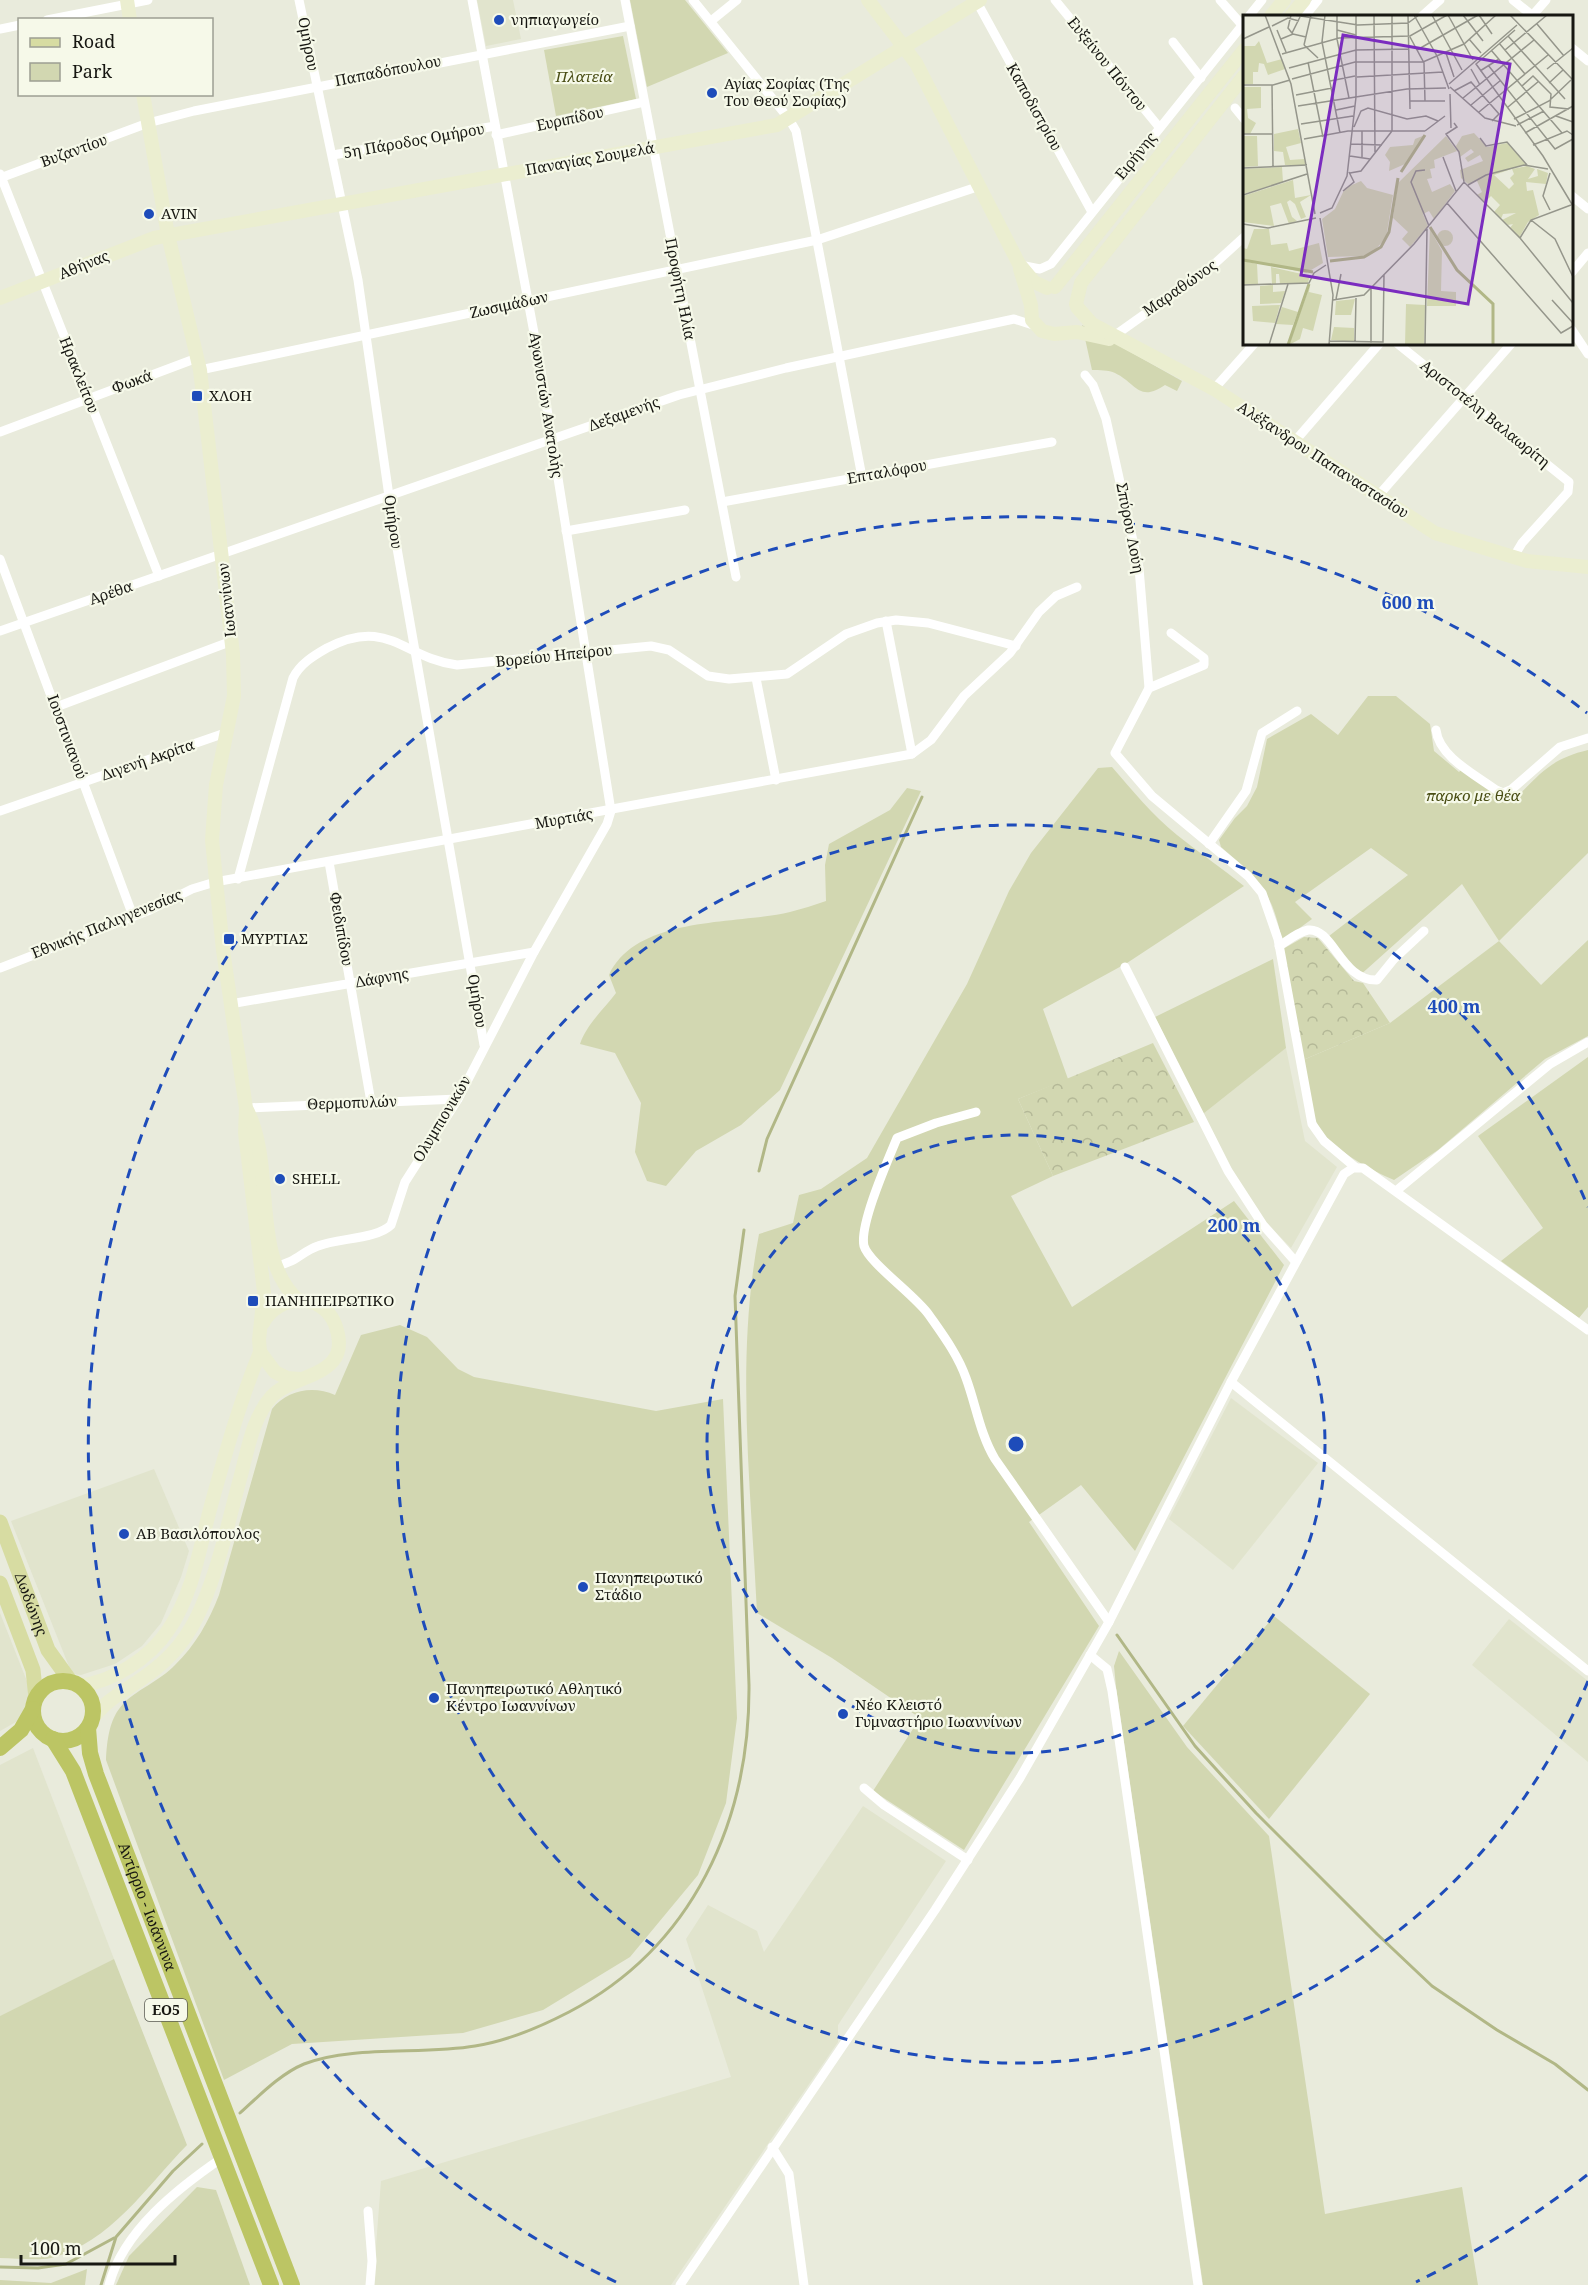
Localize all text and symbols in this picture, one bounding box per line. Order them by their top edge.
place label: νηπιαγωγείο [510,9,599,29]
street label: Ευξείνου Πόντου [1064,12,1152,115]
marker: νηπιαγωγείο [492,13,506,27]
street label: Ομήρου [294,15,324,72]
inset map [1243,15,1573,345]
legend [18,18,213,96]
text: Road [72,29,115,53]
street label: Παπαδόπουλου [333,50,443,90]
text: Park [72,59,112,83]
street label: Καποδιστρίου [1003,59,1067,154]
park label: Πλατεία [554,66,613,86]
place label: Αγίας Σοφίας (Της Του Θεού Σοφίας) [724,73,850,110]
marker: Αγίας Σοφίας (Της Του Θεού Σοφίας) [705,86,719,100]
street label: Ευριπίδου [534,101,605,135]
street label: 5η Πάροδος Ομήρου [342,118,486,162]
street label: Ειρήνης [1110,128,1160,183]
street label: Βυζαντίου [38,129,110,171]
street label: Παναγίας Σουμελά [524,137,656,179]
place label: AVIN [161,203,198,223]
marker: AVIN [142,207,156,221]
street label: Προφήτη Ηλία [661,236,701,342]
street label: Αθήνας [56,245,112,283]
street label: Μαραθώνος [1138,254,1220,320]
street label: Ζωσιμάδων [468,286,550,322]
street label: Αγωνιστών Ανατολής [526,331,568,479]
street label: Ηρακλείτου [56,333,104,416]
street label: Αριστοτέλη Βαλαωρίτη [1417,355,1555,472]
street label: Φωκά [109,364,155,398]
place label: ΧΛΟΗ [209,385,252,405]
marker: ΧΛΟΗ [190,389,204,403]
street label: Δεξαμενής [586,391,662,435]
street label: Αλέξανδρου Παπαναστασίου [1234,396,1413,522]
street label: Επταλόφου [846,454,928,488]
street label: Σπύρου Λούη [1112,481,1150,575]
street label: Ομήρου [380,494,408,550]
street label: Ιωαννίνων [212,562,240,638]
street label: Αρέθα [86,575,135,609]
text: 600 m [1382,590,1435,614]
street label: Βορείου Ηπείρου [495,639,613,671]
street label: Ιουστινιανού [43,692,92,782]
street label: Διγενή Ακρίτα [99,734,197,784]
park label: παρκο με θέα [1426,785,1521,805]
street label: Μυρτιάς [533,803,594,833]
street label: Εθνικής Παλιγγενεσίας [28,884,185,962]
street label: Φειδιπίδου [326,890,358,968]
place label: ΜΥΡΤΙΑΣ [241,928,308,948]
marker: ΜΥΡΤΙΑΣ [222,932,236,946]
street label: Δάφνης [354,963,410,992]
street label: Ομήρου [464,972,492,1029]
text: 400 m [1428,994,1481,1018]
street label: Ολυμπιονικών [407,1071,475,1165]
street label: Θερμοπυλών [307,1090,397,1114]
place label: SHELL [292,1168,340,1188]
marker: SHELL [273,1172,287,1186]
text: 200 m [1208,1213,1261,1237]
place label: ΠΑΝΗΠΕΙΡΩΤΙΚΟ [265,1290,394,1310]
marker: ΠΑΝΗΠΕΙΡΩΤΙΚΟ [246,1294,260,1308]
centre of rings [1006,1434,1026,1454]
place label: ΑΒ Βασιλόπουλος [136,1523,260,1543]
marker: ΑΒ Βασιλόπουλος [117,1527,131,1541]
place label: Πανηπειρωτικό Στάδιο [595,1567,703,1604]
street label: Δωδώνης [11,1570,53,1638]
marker: Πανηπειρωτικό Στάδιο [576,1580,590,1594]
place label: Πανηπειρωτικό Αθλητικό Κέντρο Ιωαννίνων [446,1678,622,1715]
marker: Πανηπειρωτικό Αθλητικό Κέντρο Ιωαννίνων [427,1691,441,1705]
place label: Νέο Κλειστό Γυμναστήριο Ιωαννίνων [855,1694,1022,1731]
marker: Νέο Κλειστό Γυμναστήριο Ιωαννίνων [836,1707,850,1721]
street label: Αντίρριο - Ιωάννινα [114,1839,182,1974]
road number: ΕΟ5 [145,1999,187,2021]
scale bar [21,2228,176,2266]
text: 100 m [30,2236,82,2260]

